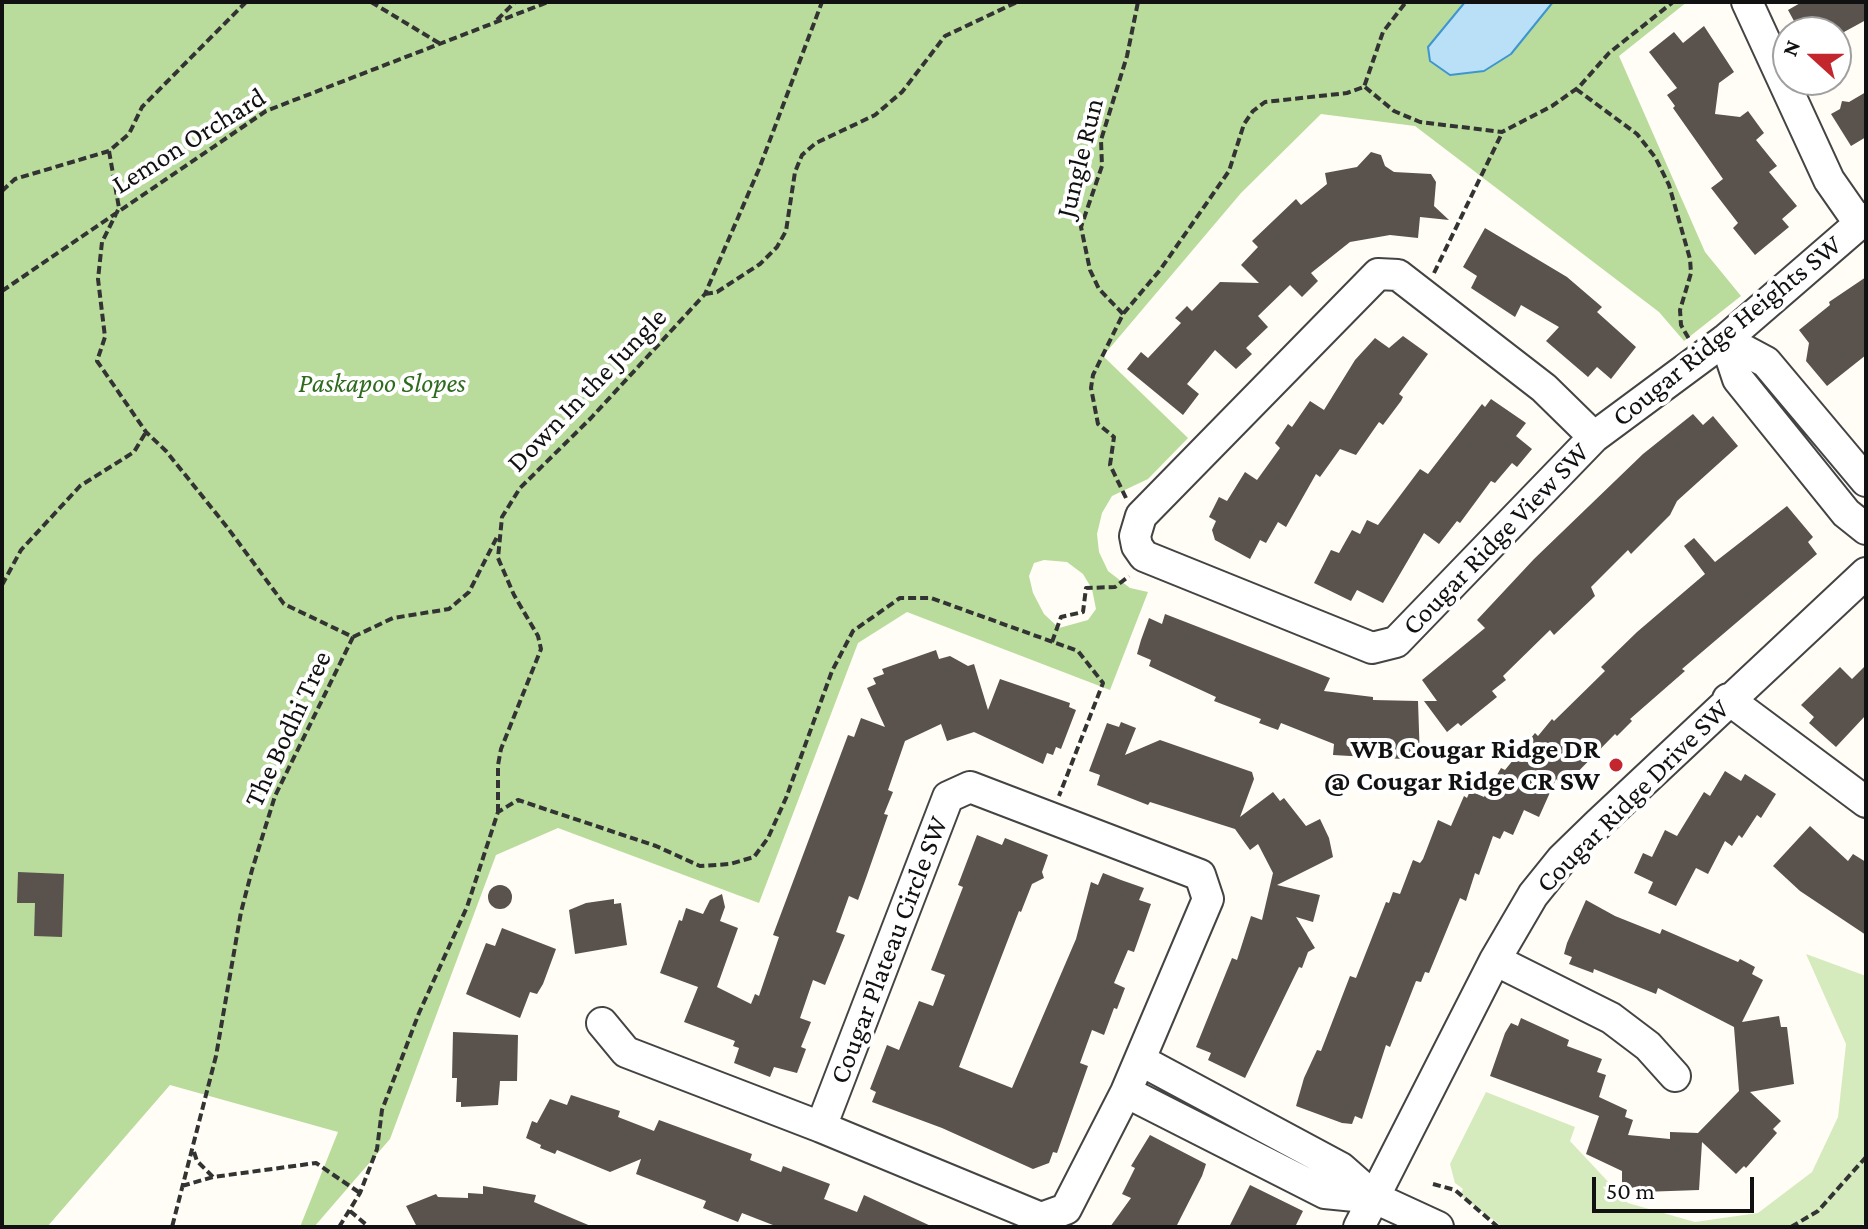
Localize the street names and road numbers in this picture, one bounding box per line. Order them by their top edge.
street label: Lemon Orchard [106,80,272,202]
street label: Jungle Run [1049,95,1111,221]
street label: Cougar Ridge Heights SW [1605,228,1849,434]
street label: Down In the Jungle [500,301,674,479]
street label: Cougar Ridge View SW [1395,436,1597,642]
street label: The Bodhi Tree [237,646,339,812]
street label: Cougar Ridge Drive SW [1529,692,1737,900]
street label: Cougar Plateau Circle SW [822,812,956,1088]

